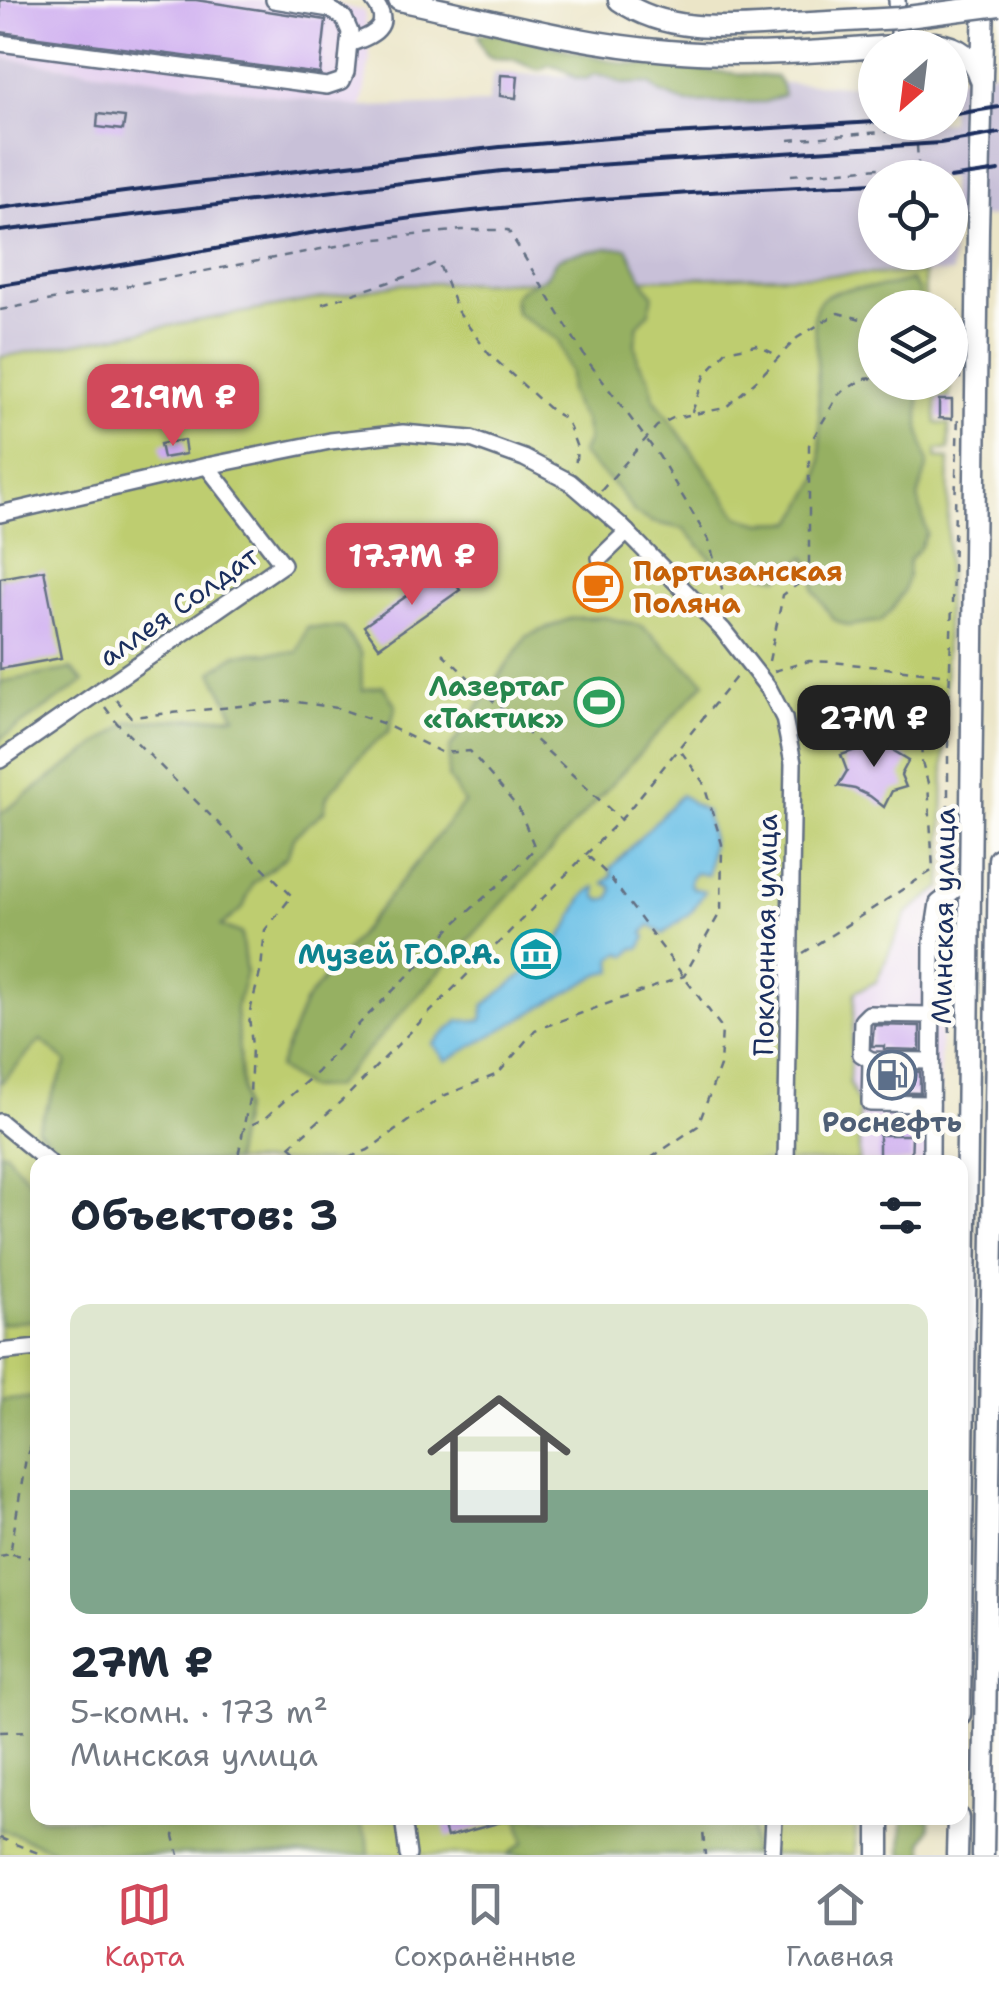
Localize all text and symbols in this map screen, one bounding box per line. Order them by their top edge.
north arrow [858,30,968,140]
map controls [858,30,968,400]
button: locate [858,160,968,270]
button: layers [858,290,968,400]
pin: 21.9M ₽ [81,364,265,449]
text: 21.9M ₽ [109,375,237,418]
pin: 17.7M ₽ [320,523,504,608]
text: 17.7M ₽ [348,534,476,577]
street label: аллея Солдат [90,536,266,675]
place label: Партизанская Поляна [633,552,843,622]
cafe icon: Партизанская Поляна [572,561,624,613]
place label: Лазертаг «Тактик» [423,667,565,737]
sports icon: Лазертаг «Тактик» [573,676,625,728]
pin: 27M ₽ [804,685,944,770]
text: 27M ₽ [819,696,929,739]
street label: Минская улица [922,807,964,1025]
street label: Поклонная улица [744,814,786,1056]
museum icon: Музей Г.О.Р.А. [510,928,562,980]
place label: Музей Г.О.Р.А. [297,935,501,973]
fuel station icon: Роснефть [866,1049,918,1101]
place label: Роснефть [822,1103,962,1141]
text: Объектов: 3 [70,1187,338,1243]
icon: filters [873,1188,928,1243]
icon: home [409,1369,589,1549]
text: 27M ₽ [70,1634,214,1690]
text: 5-комн. · 173 m² [70,1690,328,1733]
text: Минская улица [70,1733,318,1776]
tab: Карта [105,1877,185,1975]
tab: Сохранённые [394,1877,577,1975]
tab: Главная [786,1877,894,1975]

